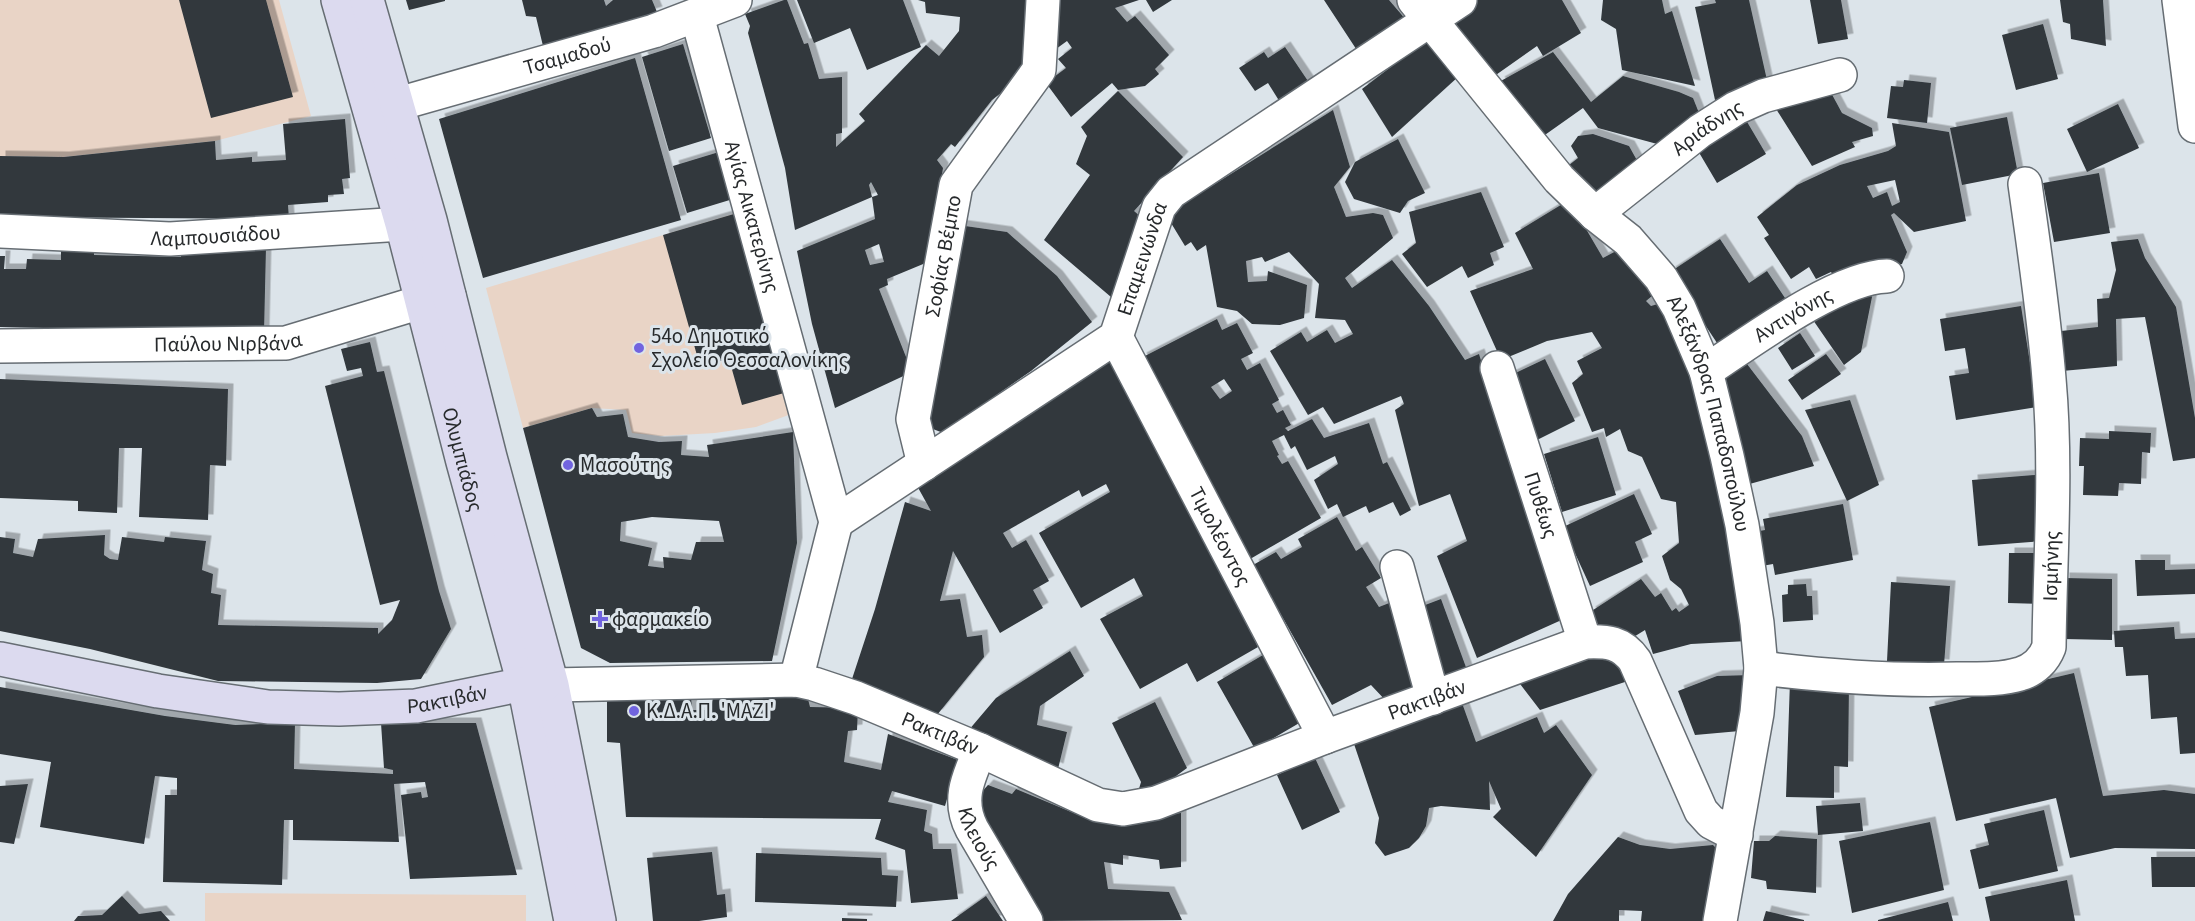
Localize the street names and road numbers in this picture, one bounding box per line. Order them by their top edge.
street label: Τσαμαδού [520,29,614,82]
street label: Αριάδνης [1665,92,1748,163]
street label: Αγίας Αικατερίνης [717,137,787,296]
street label: Σοφίας Βέμπο [917,193,969,320]
street label: Επαμεινώνδα [1109,198,1175,319]
street label: Λαμπουσιάδου [150,217,282,254]
street label: Αντιγόνης [1748,279,1838,350]
street label: Αλεξάνδρας Παπαδοπούλου [1659,289,1758,534]
street label: Παύλου Νιρβάνα [154,324,306,359]
street label: Ολυμπιάδος [435,404,491,515]
street label: Πυθέως [1516,468,1566,542]
street label: Τιμολέοντος [1182,481,1259,591]
street label: Ισμήνης [2035,530,2067,602]
street label: Ρακτιβάν [1383,672,1470,728]
street label: Ρακτιβάν [406,677,490,721]
street label: Ρακτιβάν [897,704,983,763]
street label: Κλειούς [950,804,1008,876]

